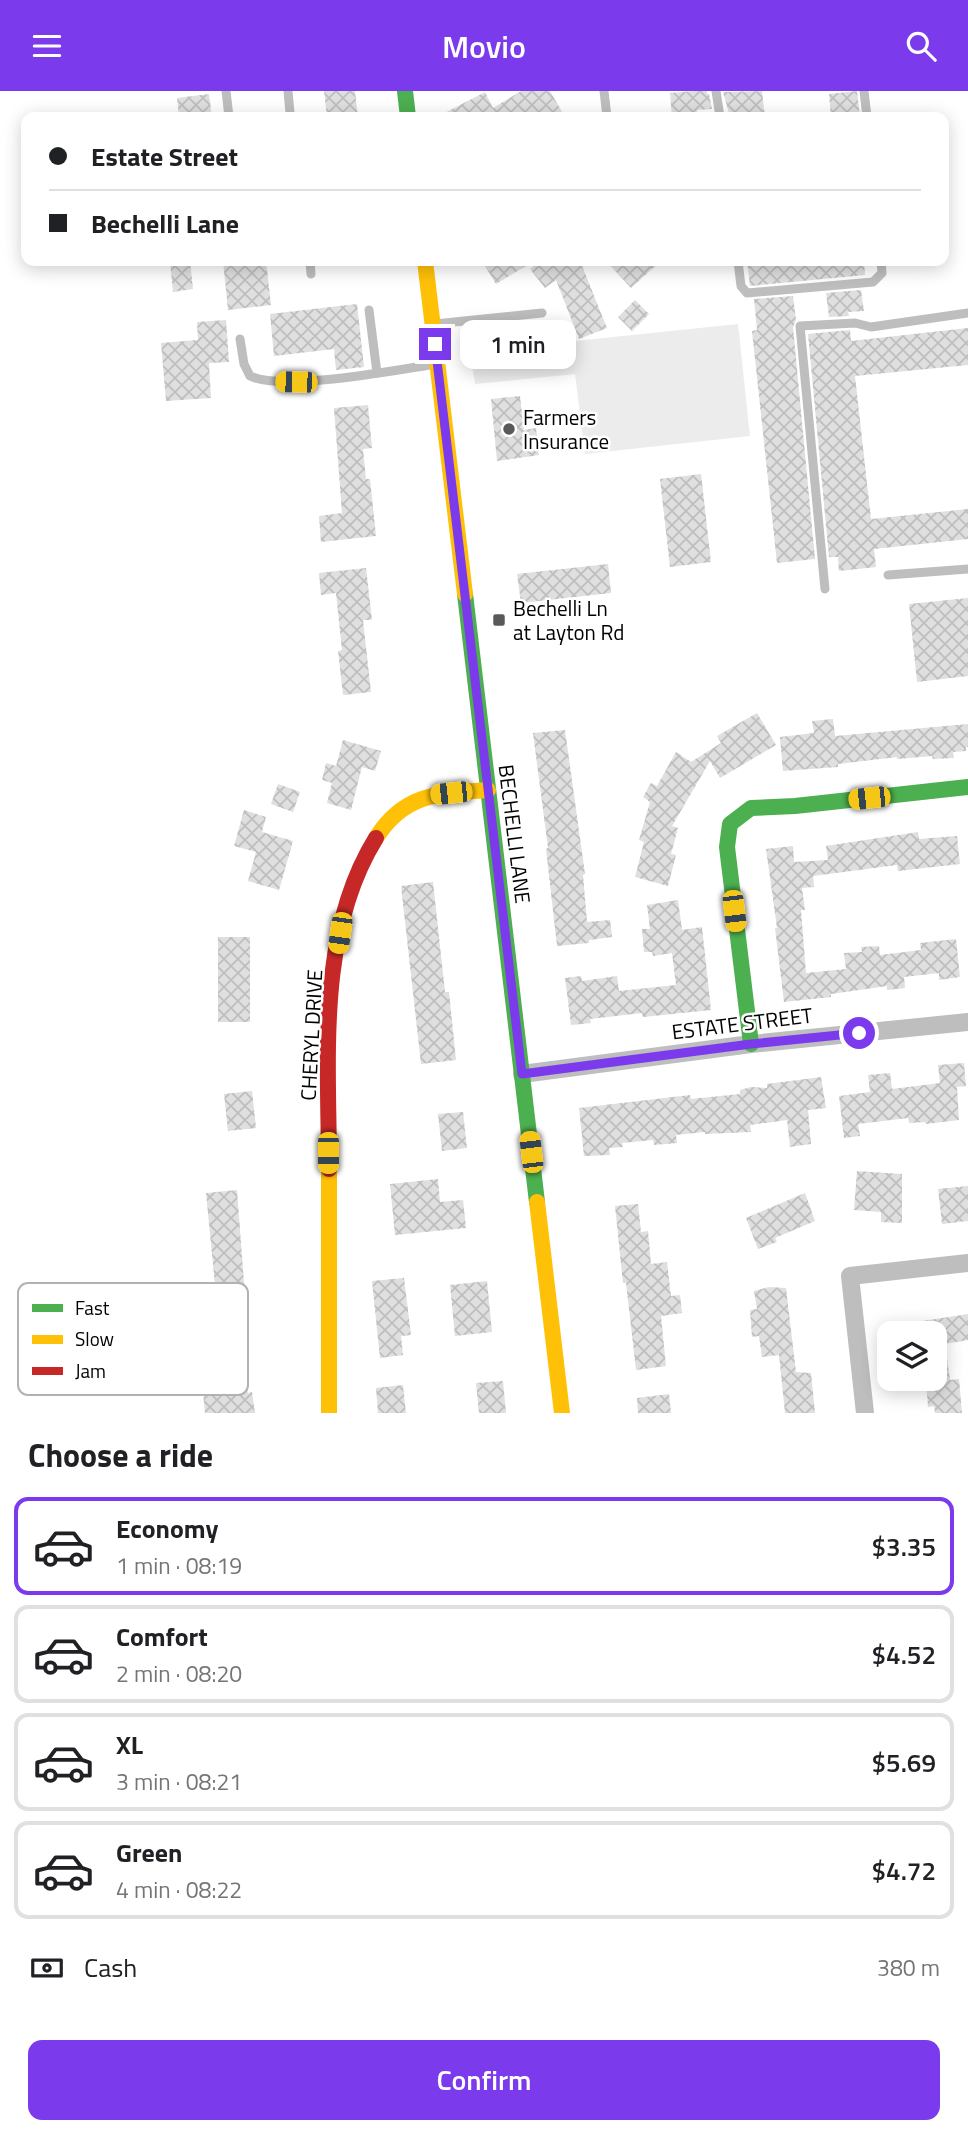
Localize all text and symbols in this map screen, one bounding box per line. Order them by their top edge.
text: Movio [442,22,526,70]
icon: menu [28,27,66,65]
icon: search [902,27,940,65]
text: Estate Street [91,137,238,176]
text: Bechelli Lane [91,204,239,243]
callout: 1 min [460,320,575,369]
text: 1 min [490,327,546,362]
route end [419,328,451,360]
car [275,371,318,393]
place label: Farmers Insurance [523,401,609,457]
marker: Farmers Insurance [501,421,517,437]
place label: Bechelli Ln at Layton Rd [513,592,624,648]
marker: Bechelli Ln at Layton Rd [491,612,507,628]
street label: BECHELLI LANE [491,763,539,905]
car [430,780,473,806]
car [848,785,891,811]
car [722,889,747,933]
car [327,911,354,955]
street label: CHERYL DRIVE [292,969,330,1101]
street label: ESTATE STREET [670,999,814,1047]
route start [843,1017,875,1049]
car [519,1130,544,1174]
car [318,1132,339,1174]
legend [18,1283,248,1395]
text: Fast [75,1293,110,1322]
map controls [877,1321,947,1391]
button: layers [877,1321,947,1391]
text: Slow [75,1324,114,1353]
text: Jam [75,1356,106,1385]
text: Choose a ride [28,1431,213,1479]
text: Economy [116,1509,218,1548]
icon: car [32,1515,95,1578]
text: $3.35 [872,1527,936,1566]
text: 1 min · 08:19 [116,1548,242,1583]
text: Comfort [116,1617,208,1656]
icon: car [32,1623,95,1686]
text: $4.52 [872,1635,936,1674]
text: 2 min · 08:20 [116,1656,242,1691]
text: XL [116,1725,143,1764]
icon: car [32,1731,95,1794]
text: $5.69 [872,1743,936,1782]
text: 3 min · 08:21 [116,1764,242,1799]
text: Green [116,1833,182,1872]
icon: car [32,1839,95,1902]
text: $4.72 [872,1851,936,1890]
text: 4 min · 08:22 [116,1872,242,1907]
text: Cash [84,1948,137,1987]
icon: cash [28,1949,66,1987]
text: 380 m [877,1950,940,1985]
button: Confirm [28,2040,940,2120]

